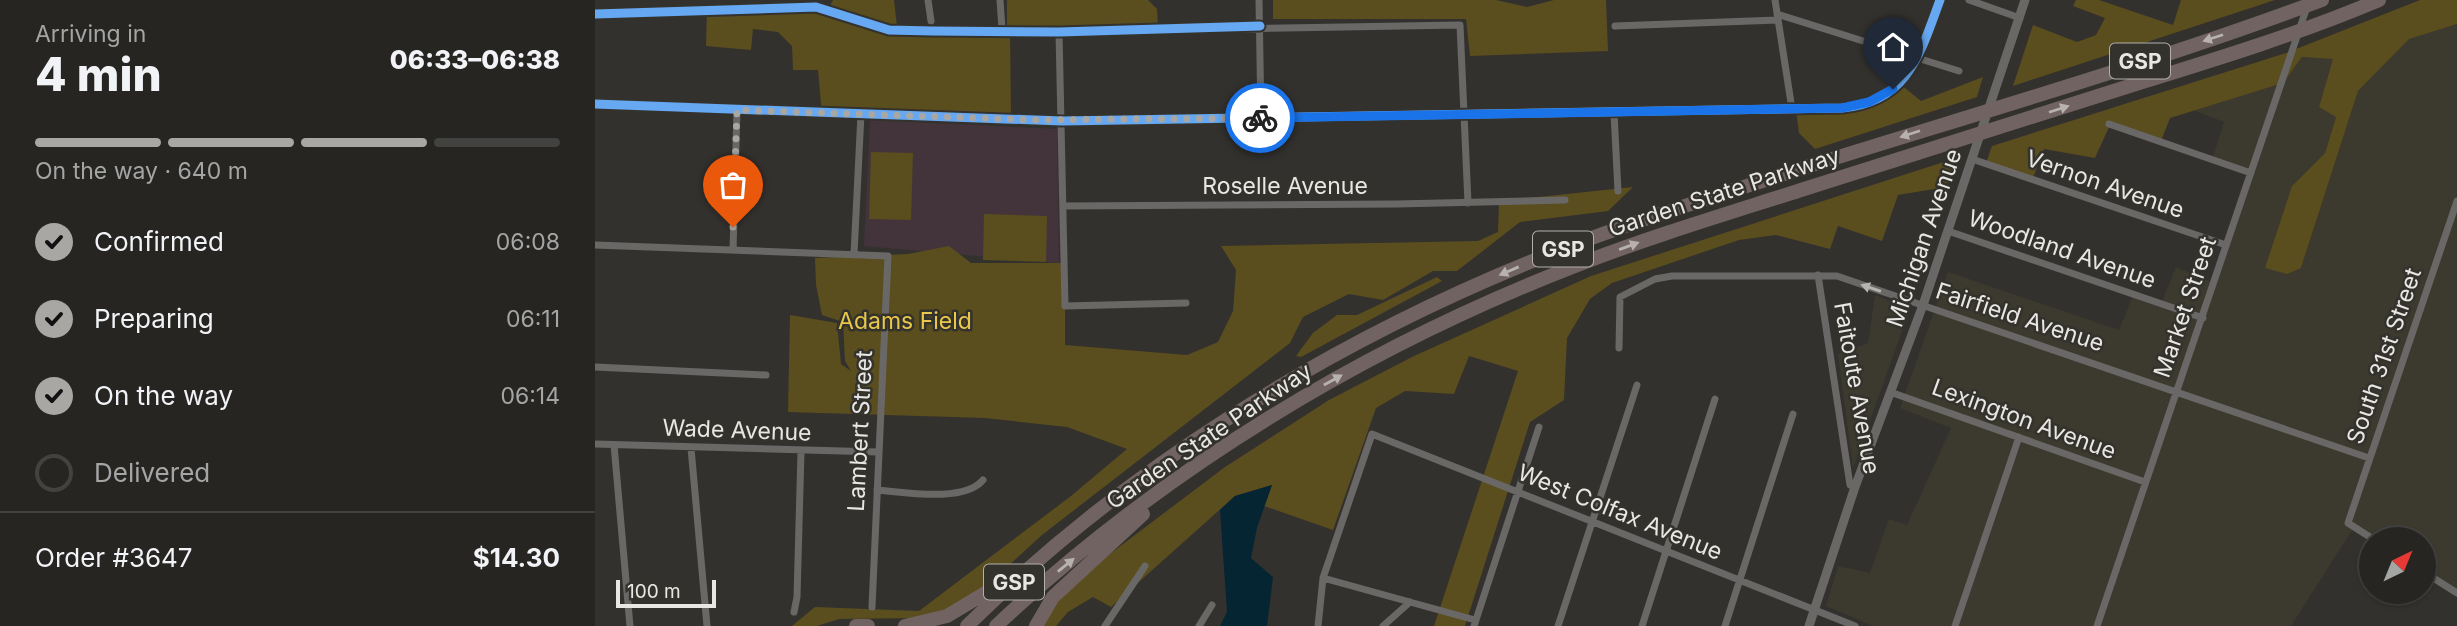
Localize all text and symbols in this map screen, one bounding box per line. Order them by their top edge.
pin [1863,17,1923,89]
text: Arriving in [35,20,146,48]
icon: home [1874,28,1912,66]
one-way arrow [2203,33,2224,44]
road number: GSP [2110,43,2170,78]
text: 06:33–06:38 [390,44,560,75]
text: 4 min [35,46,162,102]
courier [1225,83,1295,153]
icon: bike [1241,99,1279,137]
one-way arrow [2048,103,2069,113]
one-way arrow [1899,129,1920,140]
street label: Garden State Parkway [1605,141,1843,243]
street label: Vernon Avenue [2022,144,2188,224]
street label: Michigan Avenue [1880,145,1968,331]
pin [703,155,763,227]
text: On the way · 640 m [35,157,248,185]
icon: bag [714,166,752,204]
street label: Roselle Avenue [1202,172,1368,200]
street label: Woodland Avenue [1965,204,2159,294]
icon: check [35,223,73,261]
text: Confirmed [94,226,224,257]
text: 06:08 [496,228,560,256]
road number: GSP [1533,232,1593,266]
street label: Market Street [2148,232,2222,381]
one-way arrow [1619,240,1640,251]
street label: South 31st Street [2341,264,2427,448]
one-way arrow [1498,265,1519,276]
street label: Fairfield Avenue [1932,277,2108,357]
one-way arrow [1860,282,1881,292]
icon: check [35,300,73,338]
street label: Faitoute Avenue [1828,300,1886,476]
text: Preparing [94,303,214,334]
text: 06:11 [506,305,560,333]
park label: Adams Field [838,307,972,335]
street label: Lambert Street [842,349,878,512]
street label: Garden State Parkway [1101,357,1317,515]
street label: Lexington Avenue [1928,373,2120,465]
one-way arrow [1324,374,1343,386]
icon: check [35,377,73,415]
text: On the way [94,380,233,411]
text: 06:14 [500,382,560,410]
street label: Wade Avenue [662,413,812,447]
text: Delivered [94,457,210,488]
street label: West Colfax Avenue [1514,458,1726,566]
north arrow [2359,527,2436,604]
map controls [2359,527,2436,604]
text: Order #3647 [35,542,193,573]
text: $14.30 [473,542,560,573]
one-way arrow [1058,558,1075,573]
road number: GSP [984,564,1044,600]
scale bar [616,577,716,609]
text: 100 m [627,580,681,603]

